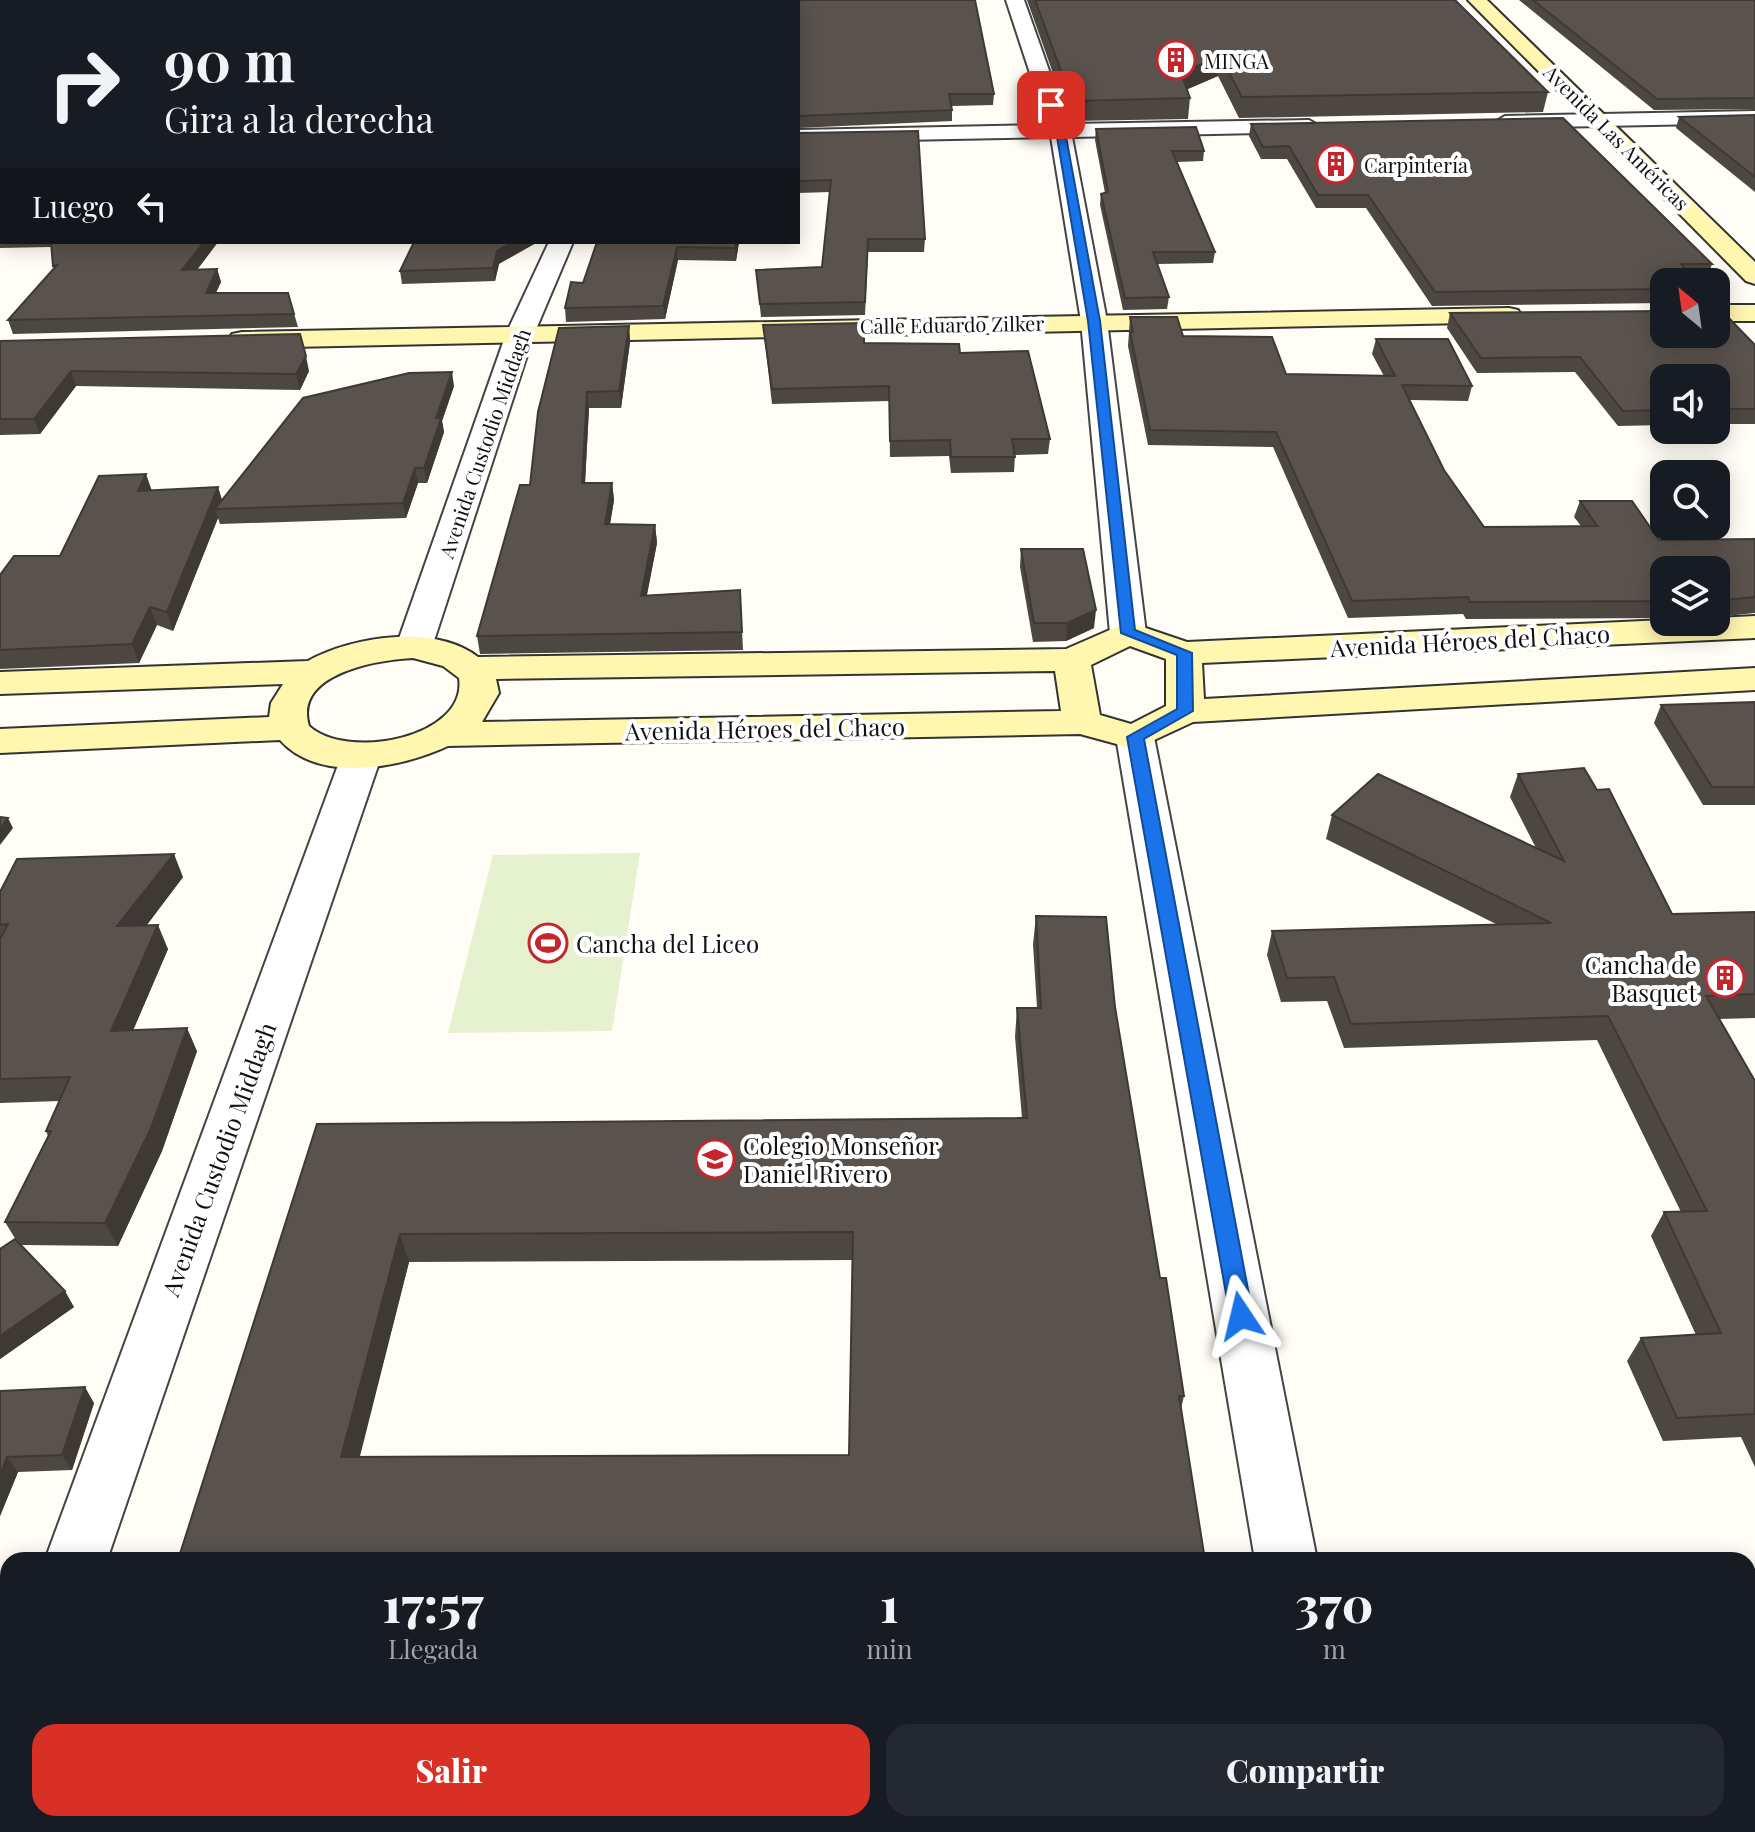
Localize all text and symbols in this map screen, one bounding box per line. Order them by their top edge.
text: 90 m [164,22,295,97]
icon: right [32,32,136,136]
building icon: MINGA [1155,39,1197,81]
place label: MINGA [1204,47,1269,74]
street label: Avenida Las Américas [1538,58,1696,216]
pin [1017,71,1085,139]
icon: arrive [1029,83,1073,127]
text: Gira a la derecha [164,94,434,142]
building icon: Carpintería [1315,143,1357,185]
place label: Carpintería [1364,151,1468,178]
icon: left [130,184,174,228]
text: Luego [32,186,114,226]
north arrow [1650,268,1730,348]
map controls [1650,268,1730,636]
street label: Calle Eduardo Zilker [860,309,1045,339]
street label: Avenida Custodio Middagh [432,324,536,562]
button: sound [1650,364,1730,444]
button: search [1650,460,1730,540]
button: layers [1650,556,1730,636]
street label: Avenida Héroes del Chaco [1328,617,1611,663]
street label: Avenida Héroes del Chaco [624,710,905,746]
sports icon: Cancha del Liceo [527,922,569,964]
place label: Cancha del Liceo [576,927,759,959]
place label: Cancha de Basquet [1585,948,1697,1008]
building icon: Cancha de Basquet [1704,957,1746,999]
street label: Avenida Custodio Middagh [153,1018,282,1301]
place label: Colegio Monseñor Daniel Rivero [743,1129,939,1189]
school or university icon: Colegio Monseñor Daniel Rivero [694,1138,736,1180]
position arrow [1199,1274,1283,1358]
text: 17:57 [383,1571,484,1635]
text: 1 [880,1571,899,1635]
text: 370 [1295,1571,1373,1635]
text: Llegada [388,1631,478,1666]
text: min [866,1631,912,1666]
text: m [1323,1631,1346,1666]
button: Salir [32,1724,870,1816]
button: Compartir [886,1724,1724,1816]

